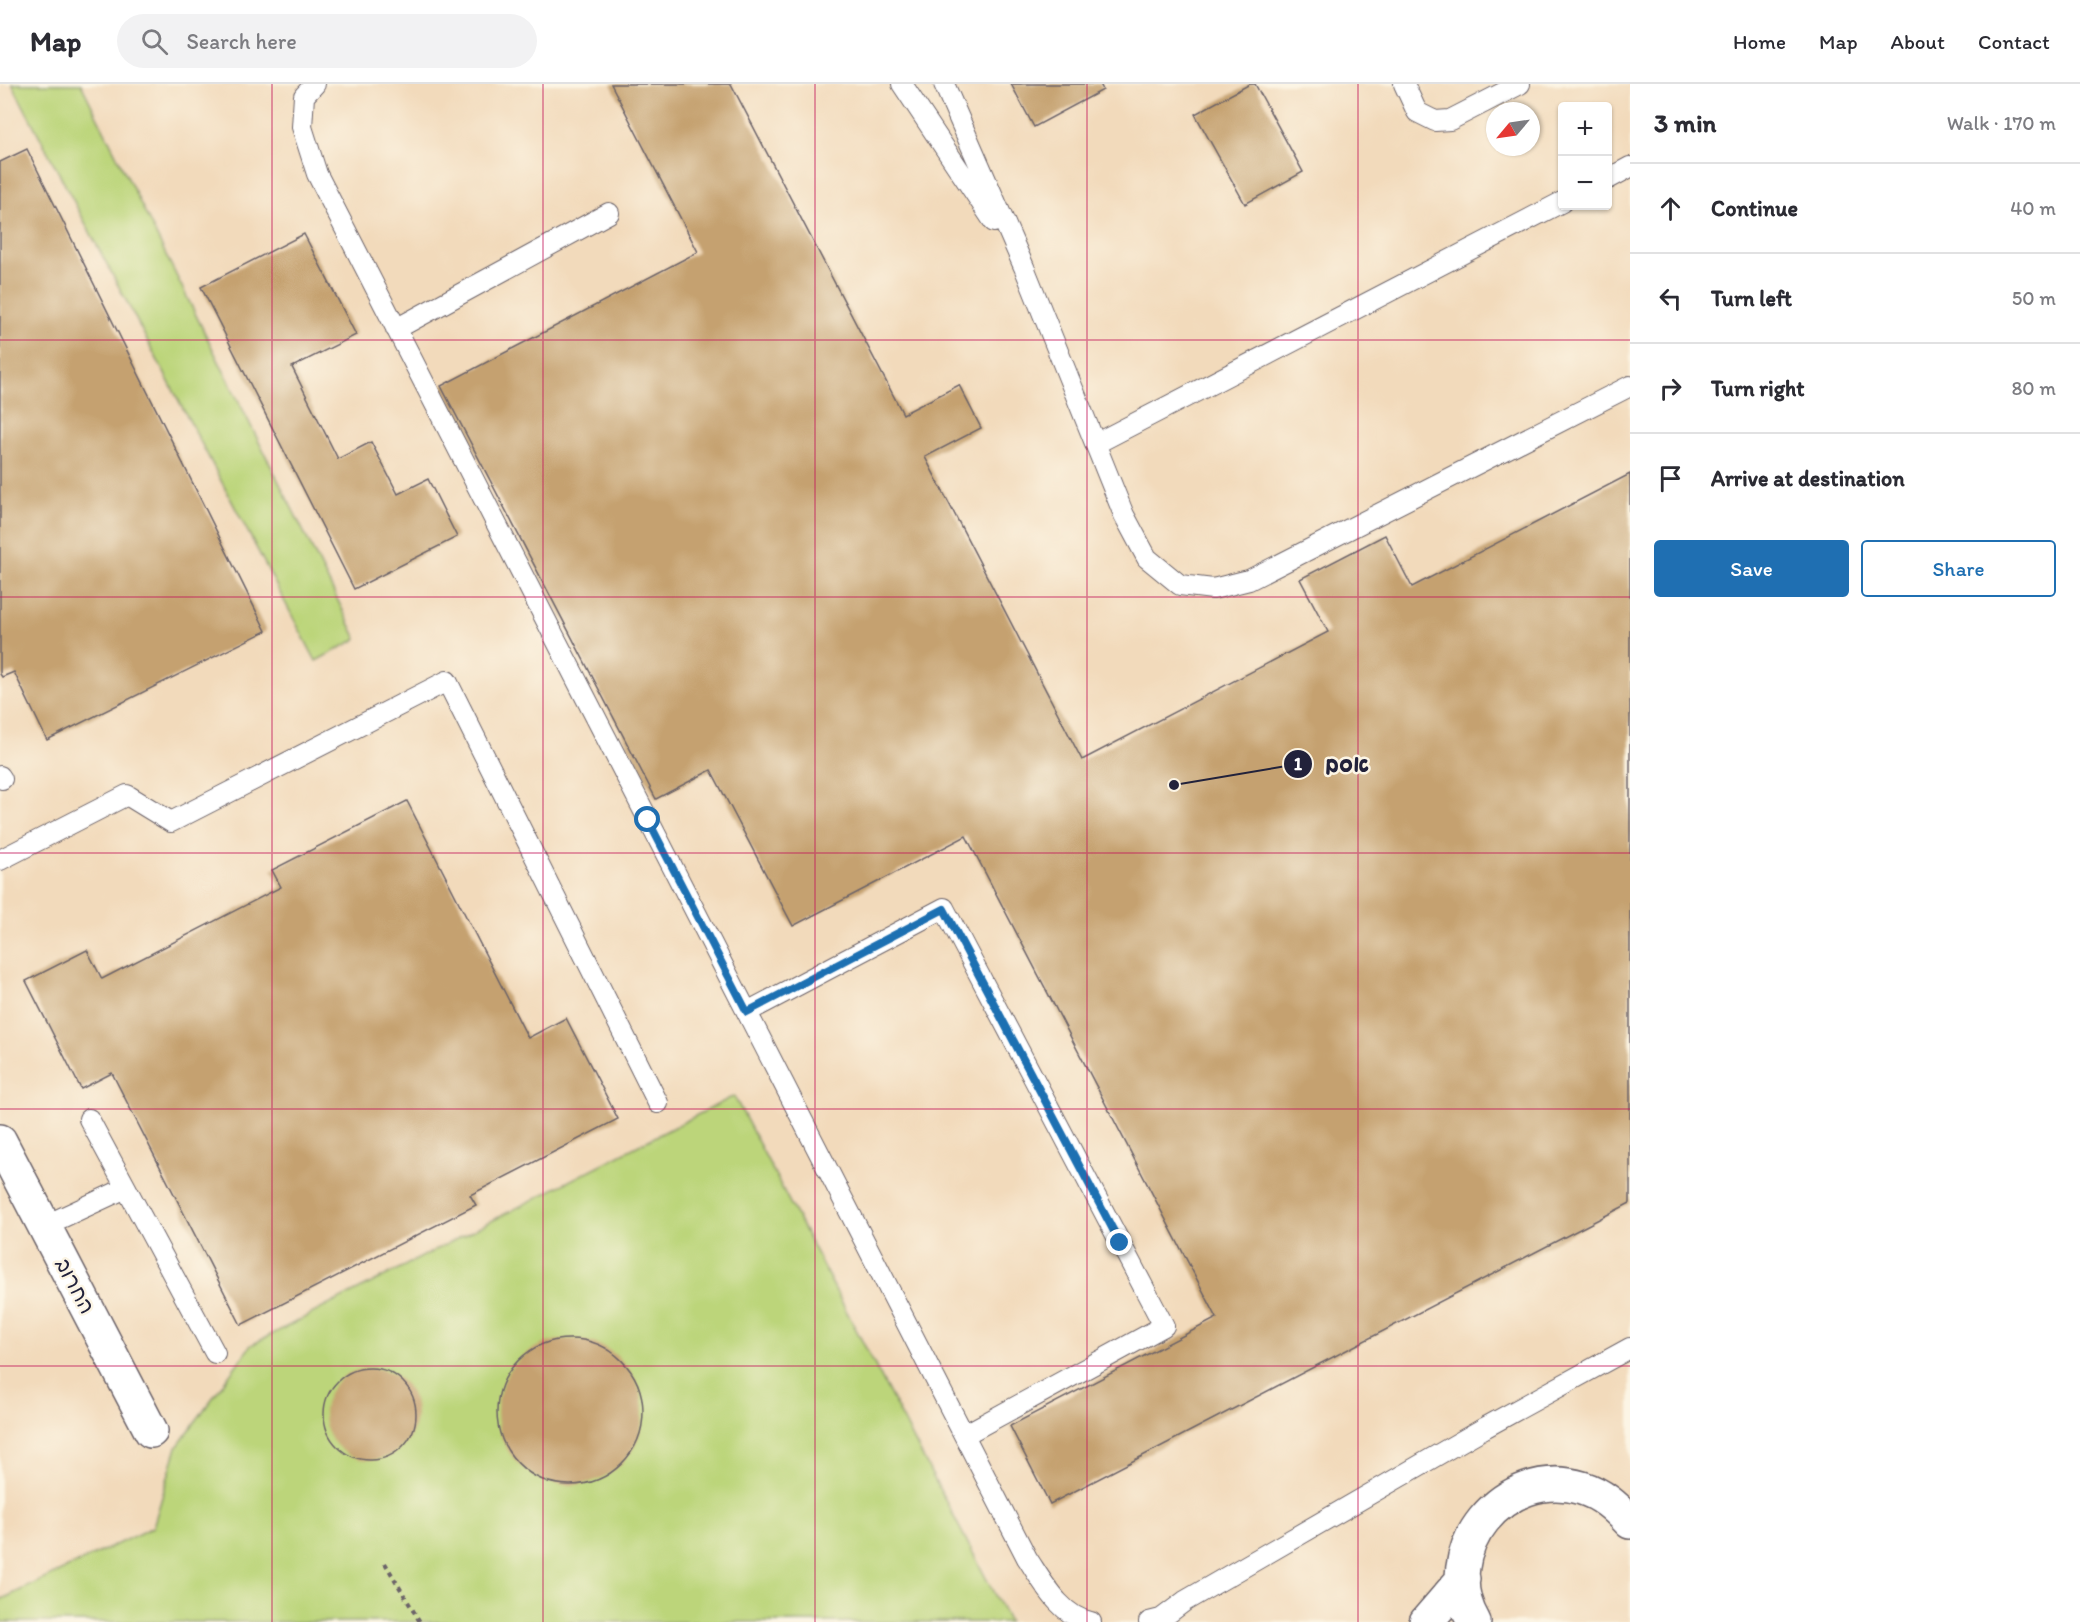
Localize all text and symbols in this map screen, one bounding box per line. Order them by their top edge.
search box [117,14,537,68]
text: Map [30,24,81,58]
icon: search [138,25,171,58]
text: Search here [186,28,297,55]
text: Home [1733,29,1786,54]
text: Map [1819,29,1858,54]
text: About [1891,29,1945,54]
text: Contact [1978,29,2050,54]
north arrow [1486,102,1540,156]
map controls [1558,102,1612,210]
button: + [1558,102,1612,156]
text: 3 min [1654,107,1716,139]
text: Walk · 170 m [1947,111,2056,135]
button: − [1558,156,1612,210]
icon: ahead [1654,192,1687,225]
text: Continue [1711,195,1798,222]
text: 40 m [2010,196,2056,220]
icon: left [1654,282,1687,315]
text: Turn left [1711,285,1792,312]
text: 50 m [2012,286,2056,310]
icon: right [1654,372,1687,405]
text: Turn right [1711,375,1805,402]
text: 80 m [2011,376,2056,400]
icon: arrive [1654,462,1687,495]
text: Arrive at destination [1711,465,1905,492]
button: Save [1654,540,1849,597]
button: Share [1861,540,2056,597]
callout: אסם [1283,744,1381,784]
text: אסם [1325,751,1369,778]
text: 1 [1294,753,1303,775]
route start [634,806,660,832]
route end [1106,1229,1132,1255]
street label: החרוב [50,1254,100,1318]

